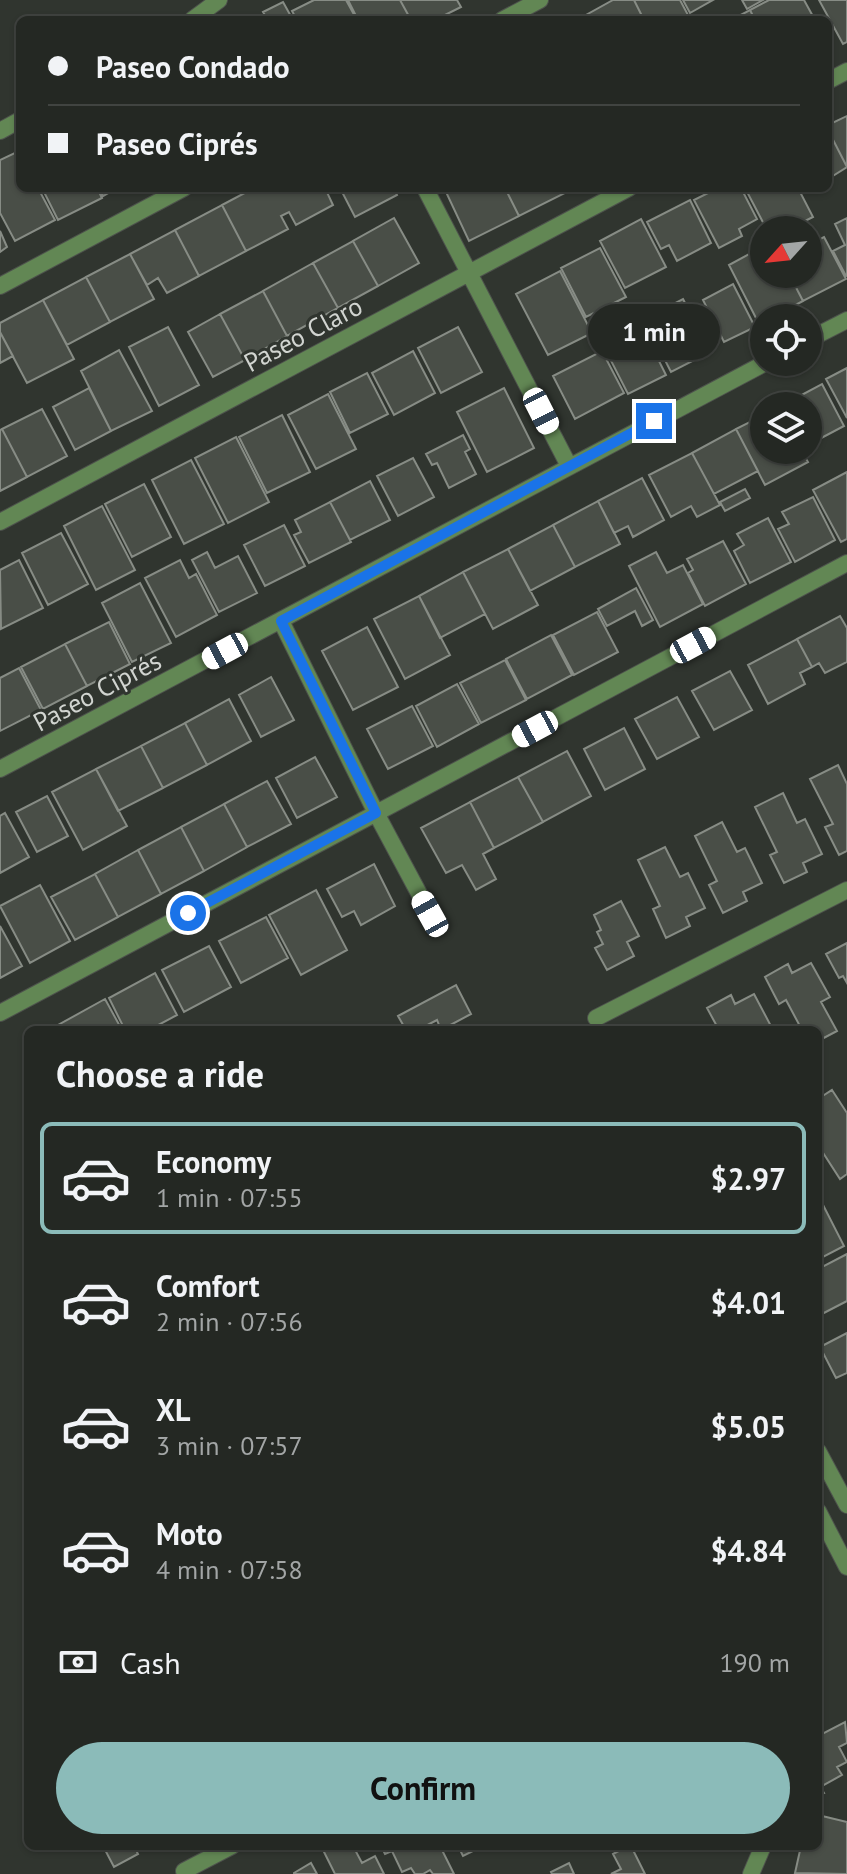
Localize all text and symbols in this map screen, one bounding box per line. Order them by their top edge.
text: Paseo Condado [96,47,290,86]
text: Paseo Ciprés [96,124,258,163]
north arrow [750,216,822,288]
map controls [750,216,822,464]
street label: Paseo Claro [238,289,368,379]
button: locate [750,304,822,376]
callout: 1 min [588,305,720,361]
text: 1 min [622,315,686,348]
car [519,384,563,438]
button: layers [750,392,822,464]
route end [636,403,672,439]
car [666,623,720,667]
car [198,629,252,673]
street label: Paseo Ciprés [27,644,167,738]
car [508,707,562,751]
car [408,887,452,941]
route start [170,895,206,931]
text: Choose a ride [56,1050,264,1097]
icon: car [60,1142,132,1214]
text: Economy [156,1142,271,1181]
text: $2.97 [711,1159,786,1198]
text: 1 min · 07:55 [156,1181,303,1214]
icon: car [60,1266,132,1338]
text: Comfort [156,1266,259,1305]
text: $4.01 [711,1283,786,1322]
text: 2 min · 07:56 [156,1305,303,1338]
icon: car [60,1390,132,1462]
text: XL [156,1390,190,1429]
text: $5.05 [711,1407,786,1446]
text: 3 min · 07:57 [156,1429,303,1462]
icon: car [60,1514,132,1586]
text: Moto [156,1514,223,1553]
text: $4.84 [711,1531,786,1570]
text: 4 min · 07:58 [156,1553,303,1586]
icon: cash [56,1640,100,1684]
text: Cash [120,1643,181,1682]
text: 190 m [719,1646,790,1679]
button: Confirm [56,1742,790,1834]

